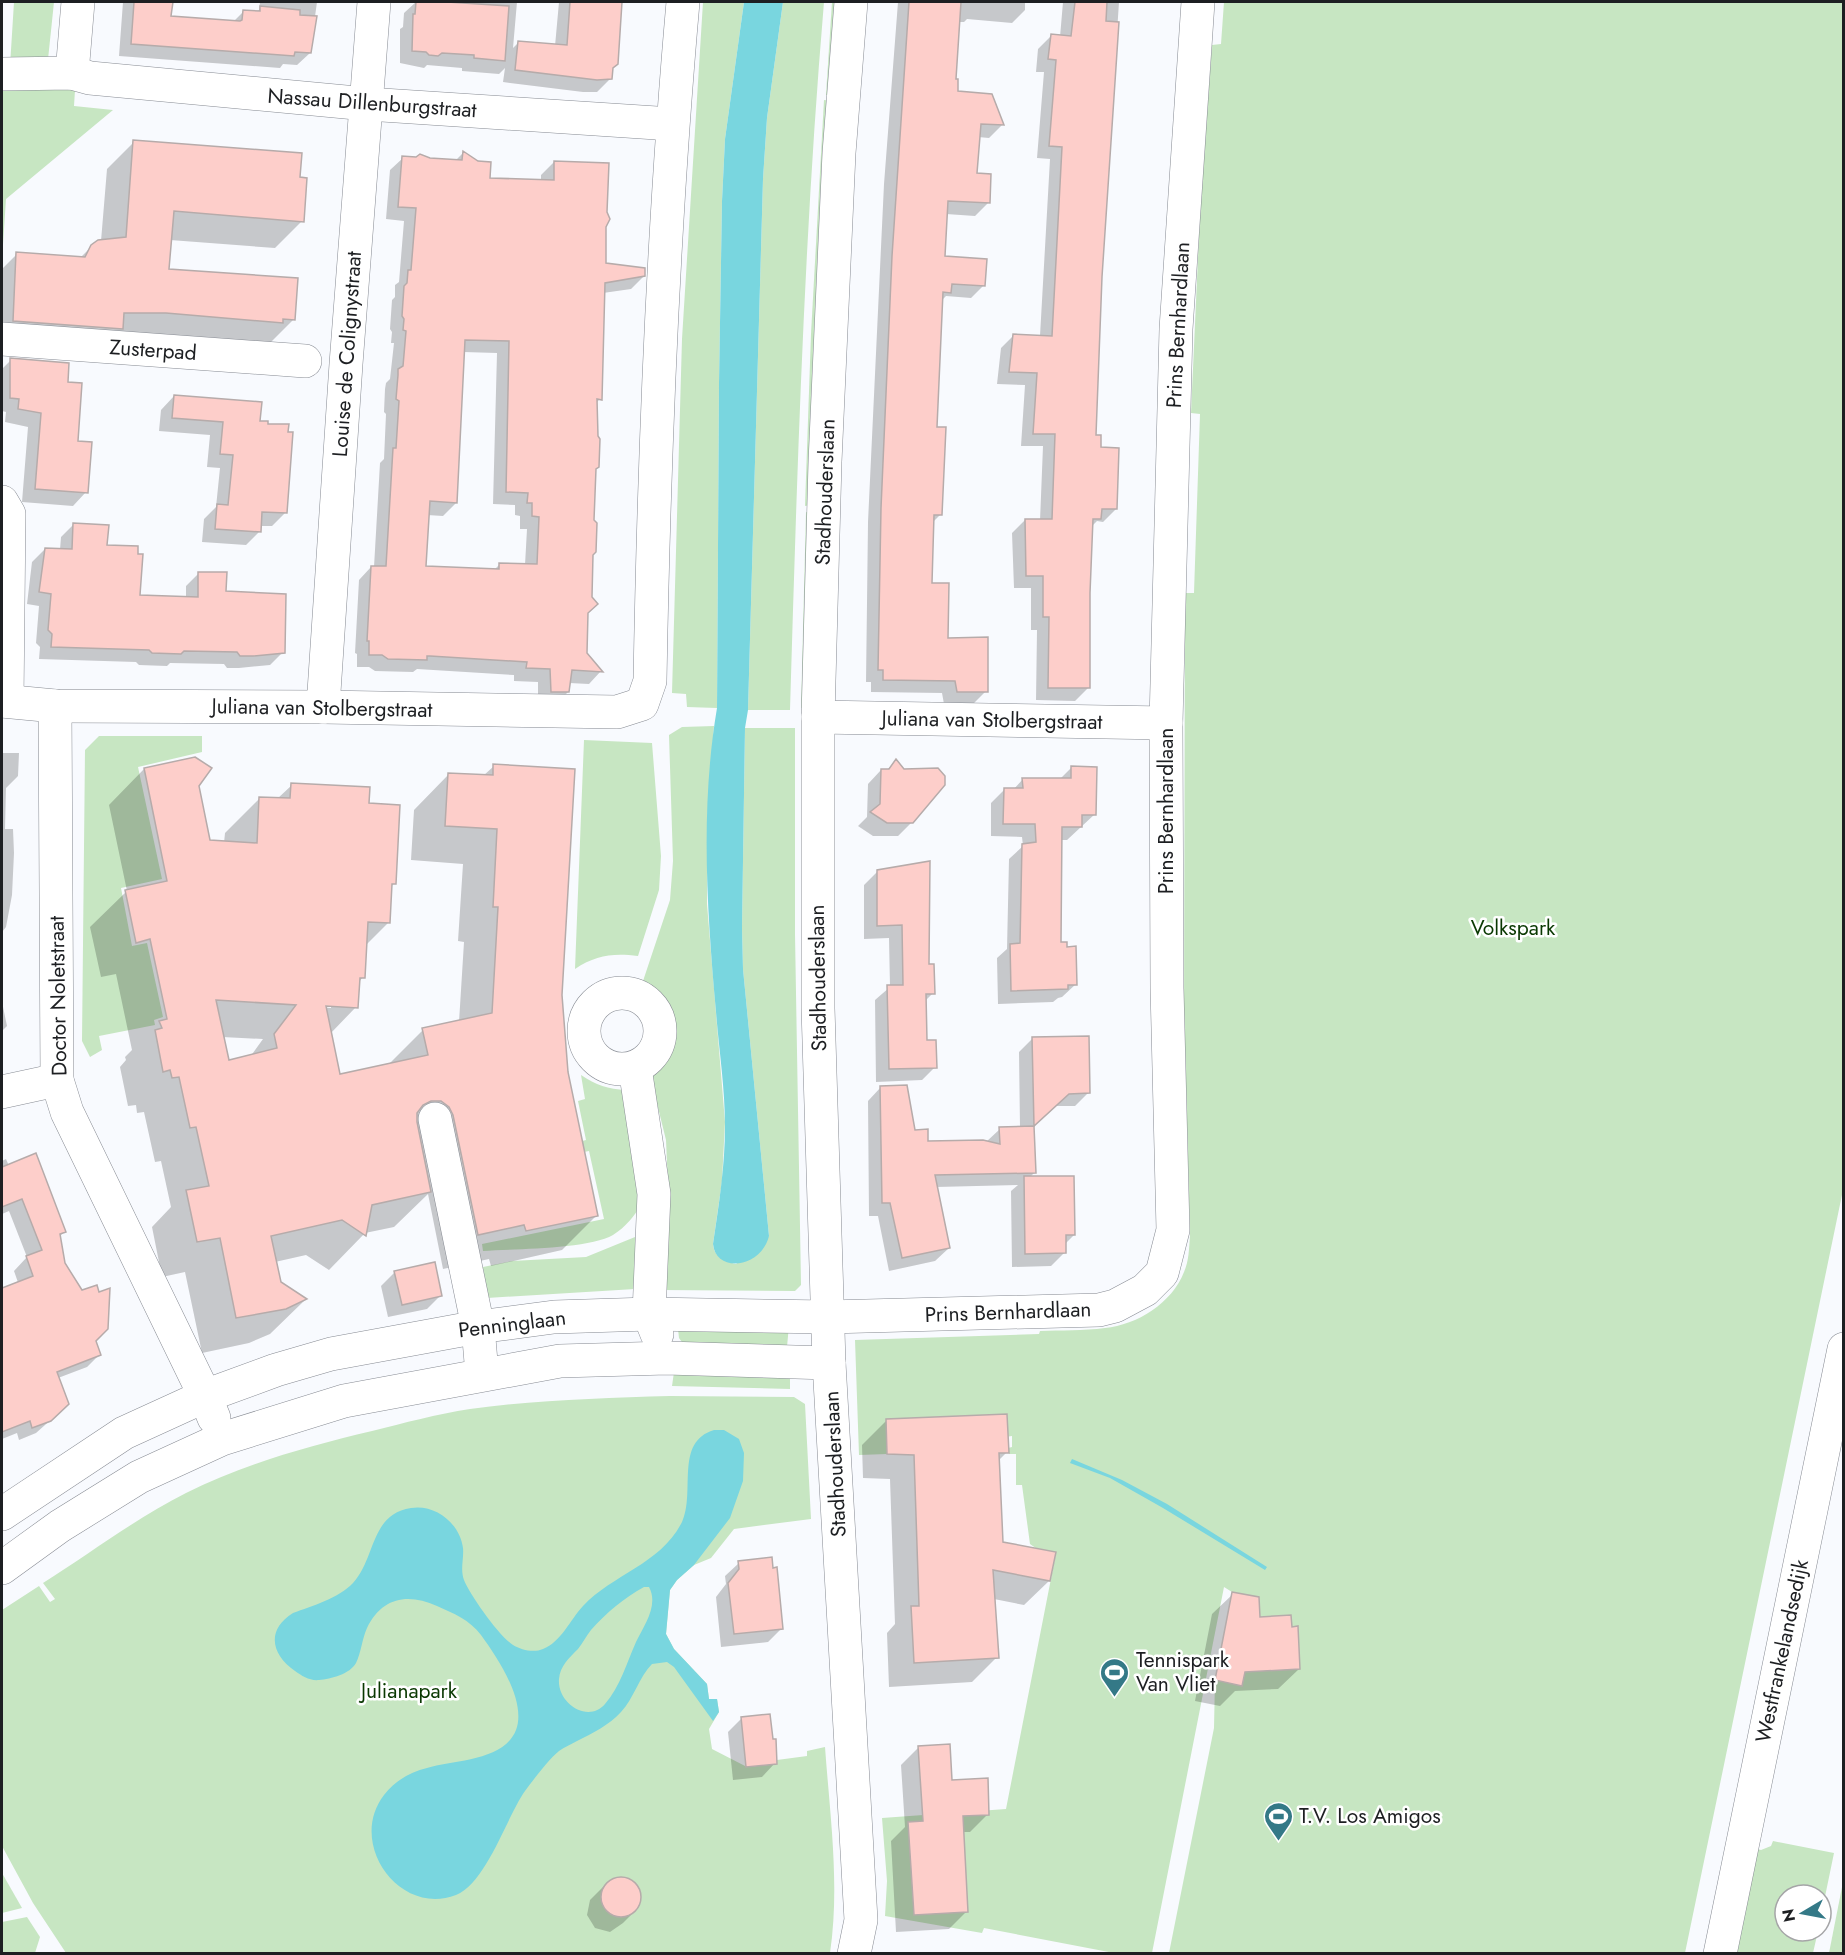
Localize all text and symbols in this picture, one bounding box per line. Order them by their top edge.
street label: Nassau Dillenburgstraat [266,81,478,125]
street label: Prins Bernhardlaan [1159,241,1197,409]
street label: Louise de Colignystraat [325,250,369,458]
street label: Zusterpad [108,332,198,368]
street label: Stadhouderslaan [807,418,843,566]
street label: Juliana van Stolbergstraat [208,691,433,725]
street label: Juliana van Stolbergstraat [878,703,1103,737]
street label: Prins Bernhardlaan [1151,728,1181,894]
street label: Stadhouderslaan [802,904,834,1052]
park label: Volkspark [1471,913,1556,943]
street label: Doctor Noletstraat [42,916,74,1076]
street label: Prins Bernhardlaan [924,1294,1092,1330]
street label: Penninglaan [456,1303,568,1345]
street label: Stadhouderslaan [816,1390,854,1538]
street label: Westfrankelandsedijk [1748,1556,1816,1745]
place label: Tennispark Van Vliet [1136,1645,1230,1699]
sports icon: Tennispark Van Vliet [1099,1656,1131,1698]
park label: Julianapark [358,1676,458,1706]
sports icon: T.V. Los Amigos [1262,1800,1294,1842]
place label: T.V. Los Amigos [1299,1801,1441,1831]
north arrow [1773,1883,1833,1943]
text: N [1776,1907,1801,1924]

